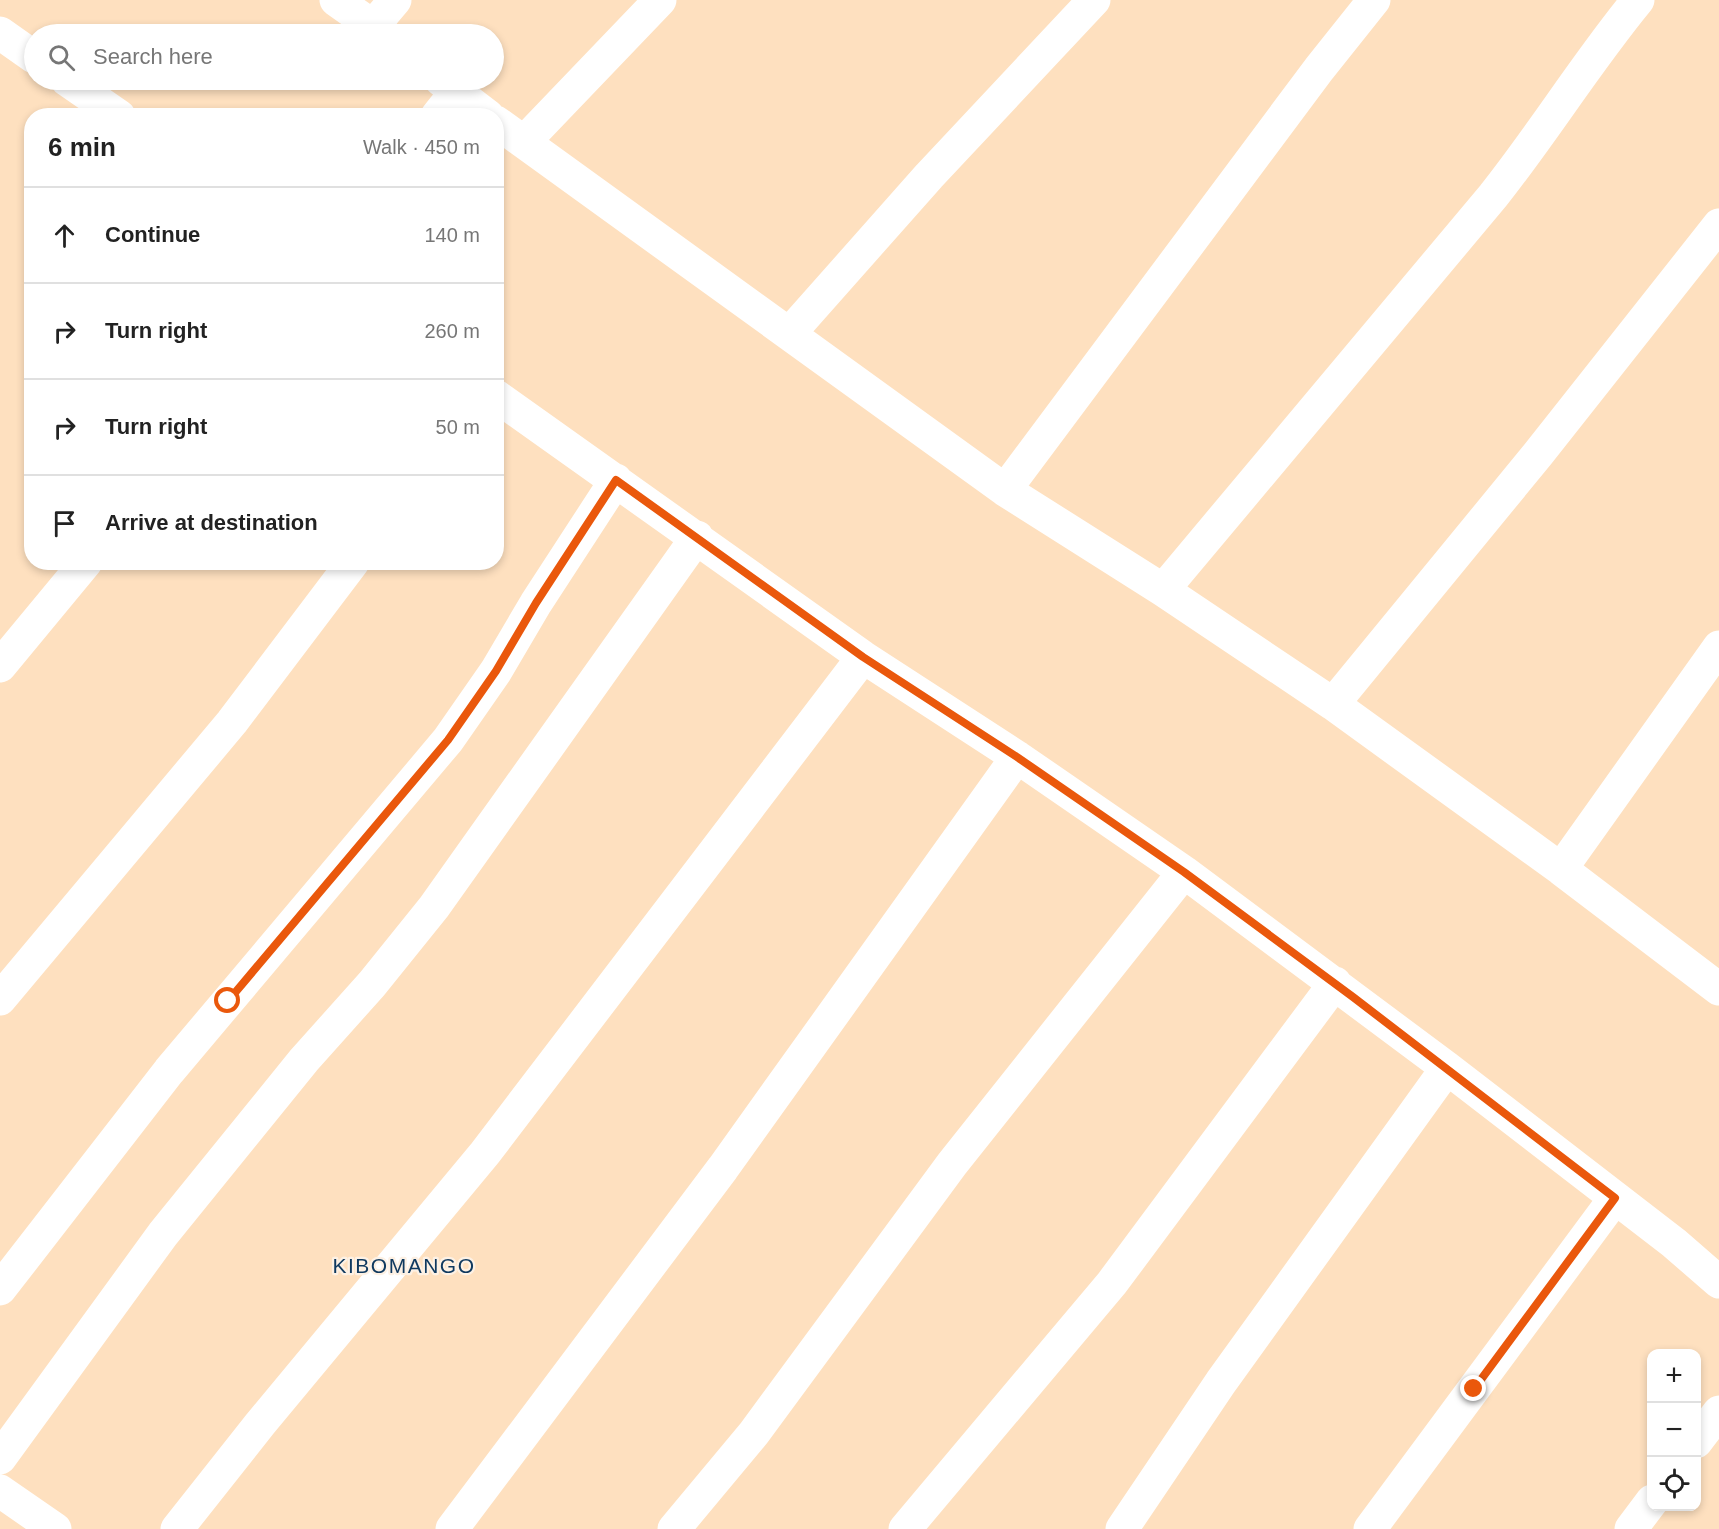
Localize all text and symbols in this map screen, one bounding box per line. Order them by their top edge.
search box [24,24,504,90]
icon: search [45,41,78,74]
text: Search here [93,44,213,69]
text: 6 min [48,132,116,162]
text: Walk · 450 m [363,136,480,158]
icon: ahead [48,219,81,252]
text: Continue [105,222,200,247]
text: 140 m [424,224,480,246]
icon: right [48,315,81,348]
text: Turn right [105,318,207,343]
text: 260 m [424,320,480,342]
icon: right [48,411,81,444]
text: Turn right [105,414,207,439]
text: 50 m [436,416,480,438]
icon: arrive [48,507,81,540]
text: Arrive at destination [105,510,318,535]
route start [214,987,240,1013]
district label: KIBOMANGO [332,1254,476,1277]
map controls [1647,1349,1701,1511]
button: + [1647,1349,1701,1403]
route end [1460,1375,1486,1401]
button: − [1647,1403,1701,1457]
button: locate [1647,1457,1701,1511]

